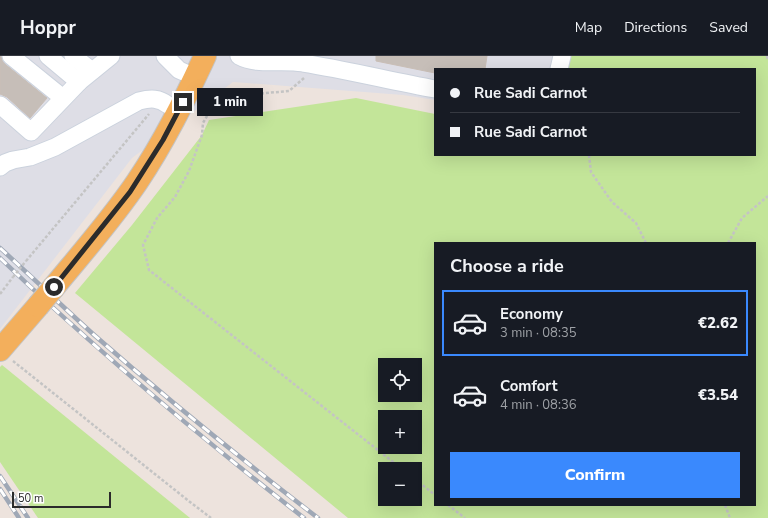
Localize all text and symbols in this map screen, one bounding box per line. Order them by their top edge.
text: Hoppr [20,15,76,41]
text: Map [575,18,602,37]
text: Directions [624,18,687,37]
text: Saved [709,18,748,37]
text: Rue Sadi Carnot [474,83,587,103]
callout: 1 min [197,88,263,116]
route end [174,93,192,111]
text: 1 min [213,93,247,111]
text: Rue Sadi Carnot [474,122,587,142]
text: Choose a ride [450,254,564,278]
route start [45,278,63,296]
text: Economy [500,304,563,324]
icon: car [452,305,488,341]
text: €2.62 [698,313,738,333]
text: 3 min · 08:35 [500,324,576,342]
map controls [378,358,422,506]
button: locate [378,358,422,402]
text: Comfort [500,376,557,396]
icon: car [452,377,488,413]
text: €3.54 [698,385,738,405]
text: 4 min · 08:36 [500,396,576,414]
button: + [378,410,422,454]
button: Confirm [450,452,740,498]
button: − [378,462,422,506]
scale bar [12,490,111,509]
text: 50 m [18,491,43,506]

